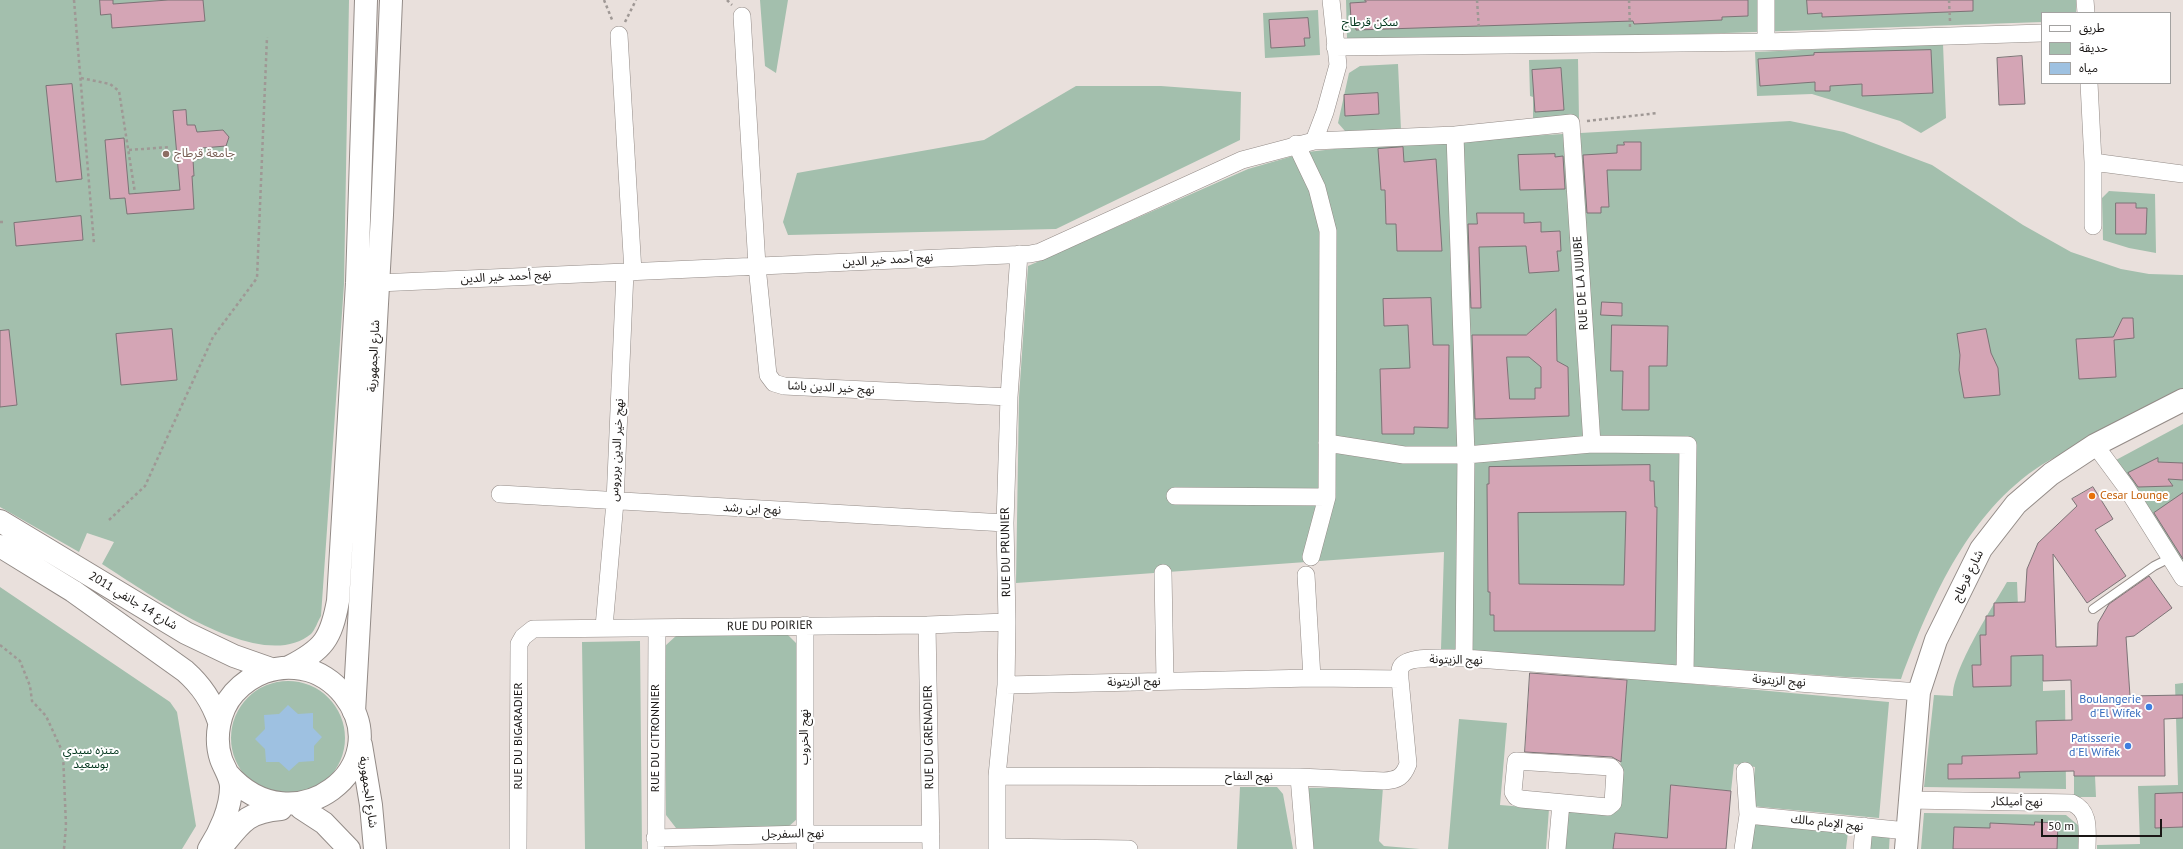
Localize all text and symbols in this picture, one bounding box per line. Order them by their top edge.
legend [2041,12,2171,84]
park label: سكن قرطاج [1342,16,1398,30]
text: طريق [2079,20,2105,35]
text: حديقة [2079,40,2108,55]
text: مياه [2079,60,2098,75]
place label: جامعة قرطاج [174,147,235,161]
marker: جامعة قرطاج [161,149,171,159]
street label: RUE DE LA JUJUBE [1571,235,1591,331]
street label: نهج أحمد خير الدين [842,250,934,270]
street label: نهج أحمد خير الدين [460,267,552,287]
street label: شارع الجمهورية [365,319,383,393]
street label: نهج خير الدين باشا [787,379,875,397]
street label: نهج خير الدين بربروس [607,398,627,502]
place label: Cesar Lounge [2100,489,2168,503]
marker: Cesar Lounge [2087,491,2097,501]
street label: نهج ابن رشد [723,500,781,518]
street label: RUE DU PRUNIER [998,507,1014,597]
street label: شارع قرطاج [1949,548,1987,604]
street label: شارع 14 جانفي 2011 [86,569,180,633]
street label: RUE DU POIRIER [727,618,813,634]
street label: نهج الزيتونة [1429,652,1483,668]
street label: نهج الزيتونة [1752,672,1806,690]
street label: نهج الزيتونة [1107,674,1161,690]
street label: RUE DU BIGARADIER [512,682,526,790]
street label: RUE DU CITRONNIER [649,684,663,792]
street label: RUE DU GRENADIER [921,685,937,789]
place label: Boulangerie d'El Wifek [2079,693,2141,721]
marker: Boulangerie d'El Wifek [2144,702,2154,712]
street label: نهج الخروب [798,709,812,765]
place label: Patisserie d'El Wifek [2069,732,2120,760]
marker: Patisserie d'El Wifek [2123,741,2133,751]
park label: متنزه سيدي بوسعيد [63,744,119,772]
street label: شارع الجمهورية [356,755,380,829]
street label: نهج التفاح [1225,770,1273,784]
street label: نهج أميلكار [1991,794,2043,810]
scale bar [2043,811,2164,837]
street label: نهج الإمام مالك [1790,812,1864,834]
text: 50 m [2048,818,2074,833]
street label: نهج السفرجل [762,826,824,842]

